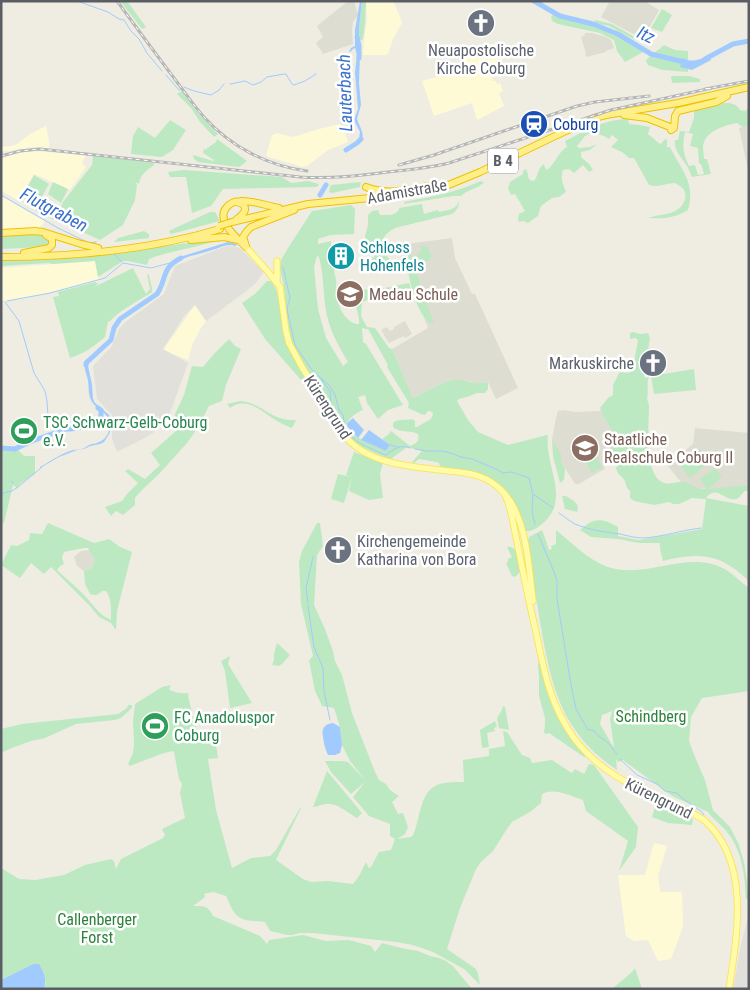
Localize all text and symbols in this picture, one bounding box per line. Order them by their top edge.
church icon: Neuapostolische Kirche Coburg [466,8,496,38]
water label: Itz [634,21,659,48]
place label: Neuapostolische Kirche Coburg [428,41,534,78]
water label: Lauterbach [333,54,356,132]
station icon: Coburg [519,109,549,139]
place label: Coburg [553,115,598,134]
road number: B 4 [488,148,518,174]
street label: Adamistraße [366,175,448,208]
water label: Flutgraben [17,183,91,236]
place label: Schloss Hohenfels [360,238,424,275]
building icon: Schloss Hohenfels [326,241,356,271]
school or university icon: Medau Schule [335,279,365,309]
place label: Medau Schule [369,285,458,304]
church icon: Markuskirche [638,348,668,378]
place label: Markuskirche [549,354,634,373]
street label: Kürengrund [300,372,355,443]
place label: TSC Schwarz-Gelb-Coburg e.V. [43,413,207,450]
sports icon: TSC Schwarz-Gelb-Coburg e.V. [9,416,39,446]
place label: Staatliche Realschule Coburg II [604,430,733,467]
school or university icon: Staatliche Realschule Coburg II [570,433,600,463]
place label: Kirchengemeinde Katharina von Bora [357,532,476,569]
church icon: Kirchengemeinde Katharina von Bora [323,535,353,565]
park label: Schindberg [616,707,686,726]
place label: FC Anadoluspor Coburg [174,708,275,745]
sports icon: FC Anadoluspor Coburg [140,711,170,741]
street label: Kürengrund [622,774,696,823]
park label: Callenberger Forst [57,910,137,947]

